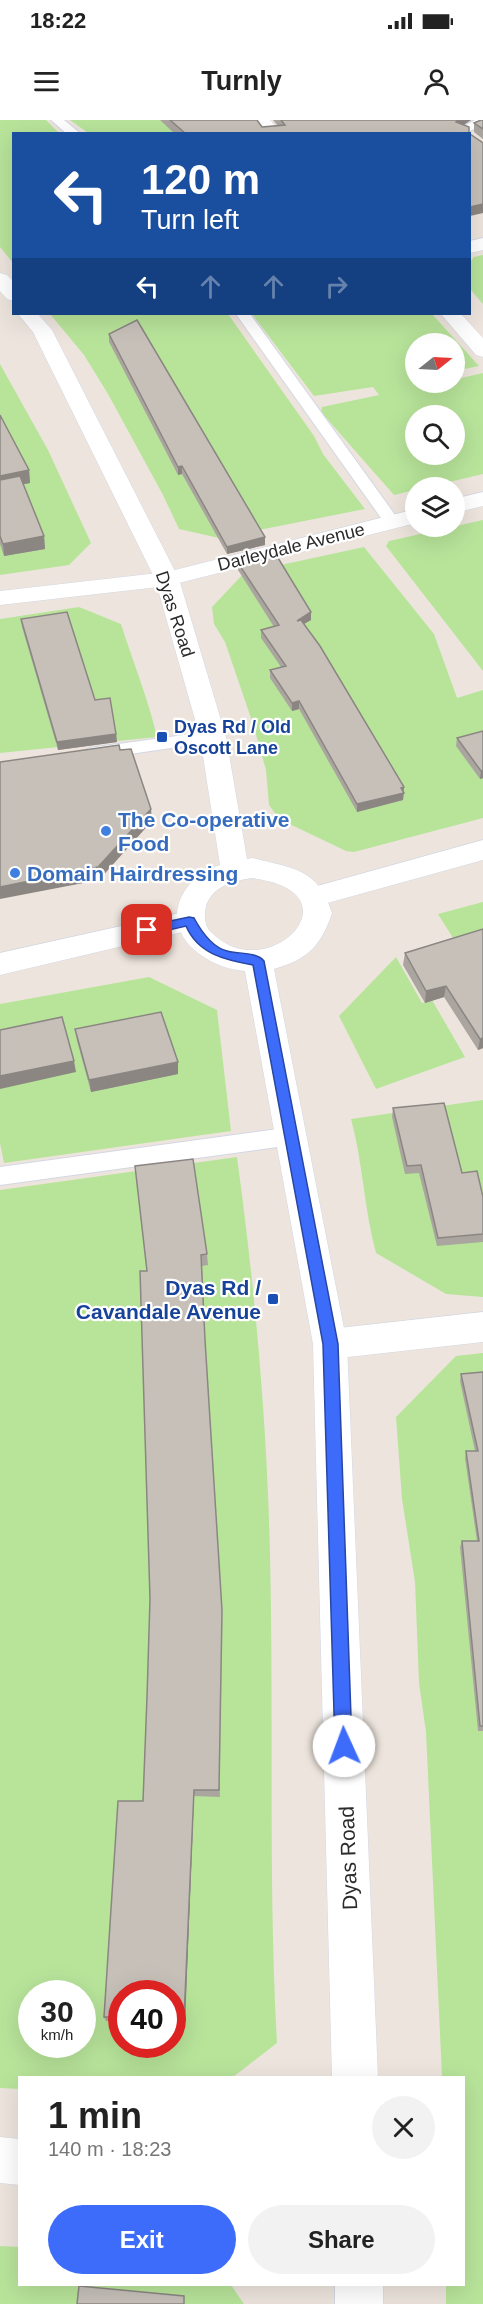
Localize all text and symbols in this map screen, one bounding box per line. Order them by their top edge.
text: 18:22 [30,8,86,33]
icon: menu [30,65,63,98]
icon: person [420,65,453,98]
text: Turnly [201,66,282,96]
icon: left [42,156,120,234]
text: 120 m [141,156,260,203]
text: Turn left [141,205,239,235]
icon: left [131,270,164,303]
icon: ahead [194,270,227,303]
icon: ahead [257,270,290,303]
icon: right [320,270,353,303]
north arrow [405,333,465,393]
map controls [405,333,465,537]
button: search [405,405,465,465]
button: layers [405,477,465,537]
street label: Darleydale Avenue [215,519,367,575]
street label: Dyas Road [152,569,198,659]
place label: Dyas Rd / Old Oscott Lane [174,717,291,758]
marker: Dyas Rd / Old Oscott Lane [155,730,169,744]
place label: The Co-operative Food [118,808,290,855]
marker: The Co-operative Food [99,824,113,838]
place label: Domain Hairdressing [27,862,238,885]
marker: Domain Hairdressing [8,866,22,880]
pin [121,904,172,955]
icon: arrive [130,913,163,946]
place label: Dyas Rd / Cavandale Avenue [76,1276,261,1323]
marker: Dyas Rd / Cavandale Avenue [266,1292,280,1306]
position arrow [312,1714,376,1778]
street label: Dyas Road [335,1806,361,1910]
speed limit sign: 40 [108,1980,186,2058]
text: 30 [40,1995,74,2028]
text: km/h [41,2026,73,2043]
text: 1 min [48,2095,142,2136]
button: close [372,2096,435,2159]
text: 140 m · 18:23 [48,2138,171,2160]
button: Exit [48,2205,236,2274]
button: Share [248,2205,435,2274]

